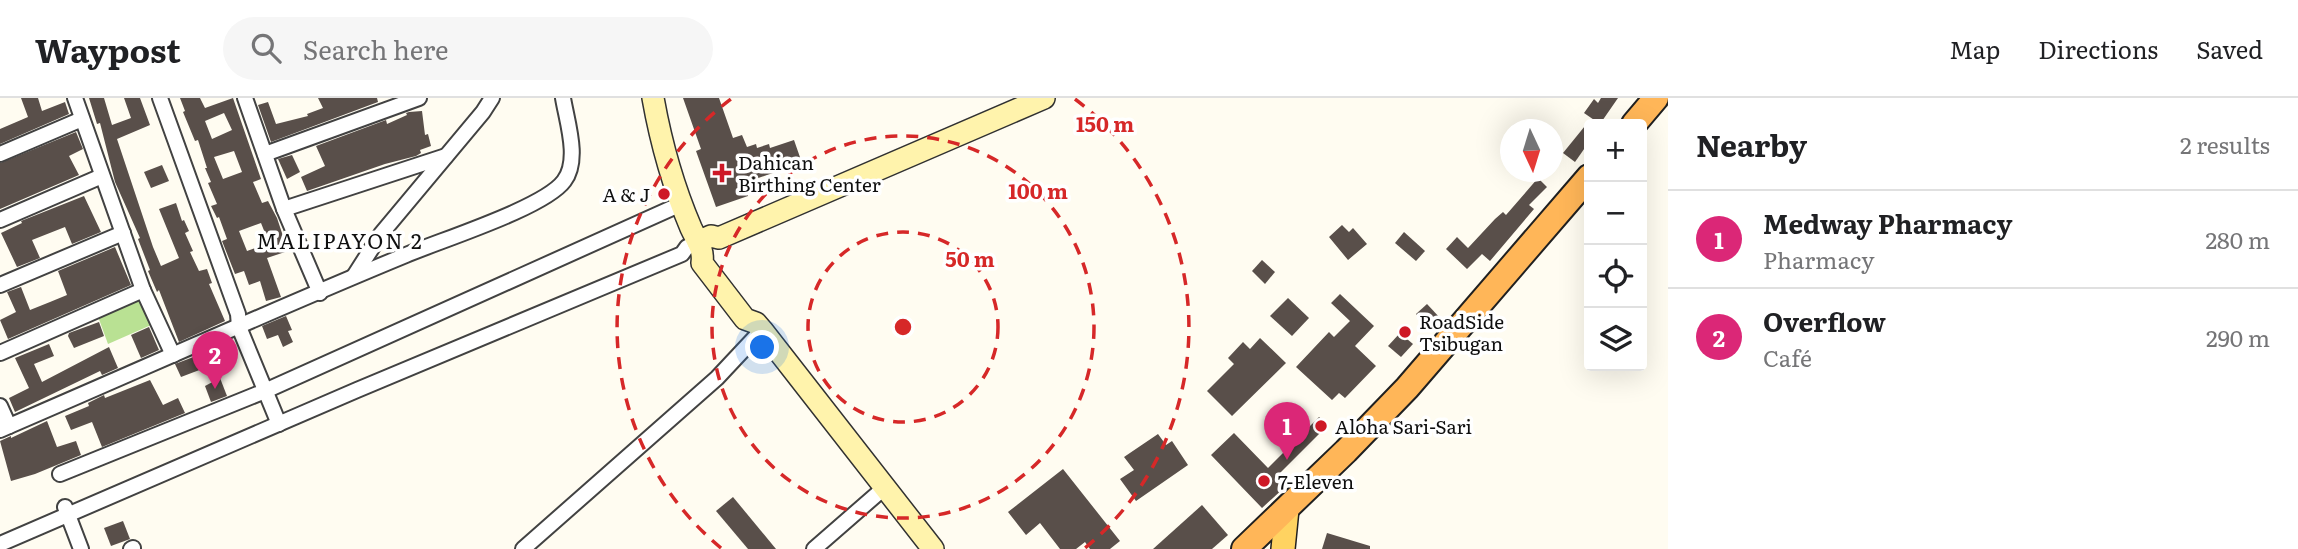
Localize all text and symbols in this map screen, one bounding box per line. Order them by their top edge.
search box [223,17,713,80]
text: Waypost [35,24,181,73]
icon: search [247,29,285,67]
text: Search here [303,29,449,68]
text: Map [1949,31,2000,66]
text: Directions [2038,31,2158,66]
text: Saved [2196,31,2263,66]
text: 150 m [1076,107,1134,138]
north arrow [1500,119,1563,182]
map controls [1584,119,1647,371]
button: + [1584,119,1647,182]
text: Nearby [1696,122,1807,166]
text: 2 results [2180,127,2270,161]
place label: Dahican Birthing Center [738,148,881,198]
marker: Dahican Birthing Center [712,163,732,183]
text: 100 m [1008,174,1068,205]
place label: A & J [602,180,650,208]
button: − [1584,182,1647,245]
marker: A & J [656,186,672,202]
text: Medway Pharmacy [1763,203,2012,242]
text: 1 [1714,222,1724,256]
text: 280 m [2205,222,2270,256]
district label: MALIPAYON 2 [256,224,424,255]
text: 50 m [945,242,995,273]
text: Pharmacy [1763,242,1874,276]
button: locate [1584,245,1647,308]
text: Overflow [1763,301,1886,340]
place label: RoadSide Tsibugan [1419,307,1504,357]
button: layers [1584,308,1647,371]
centre of rings [891,315,915,339]
text: 2 [1713,320,1725,354]
text: 290 m [2206,320,2270,354]
marker: RoadSide Tsibugan [1397,324,1413,340]
your location [745,330,779,364]
pin: 2 [192,331,238,389]
text: Café [1763,340,1812,374]
pin: 1 [1264,402,1310,460]
place label: Aloha Sari-Sari [1335,412,1472,440]
marker: Aloha Sari-Sari [1313,418,1329,434]
place label: 7-Eleven [1278,467,1354,495]
marker: 7-Eleven [1256,473,1272,489]

